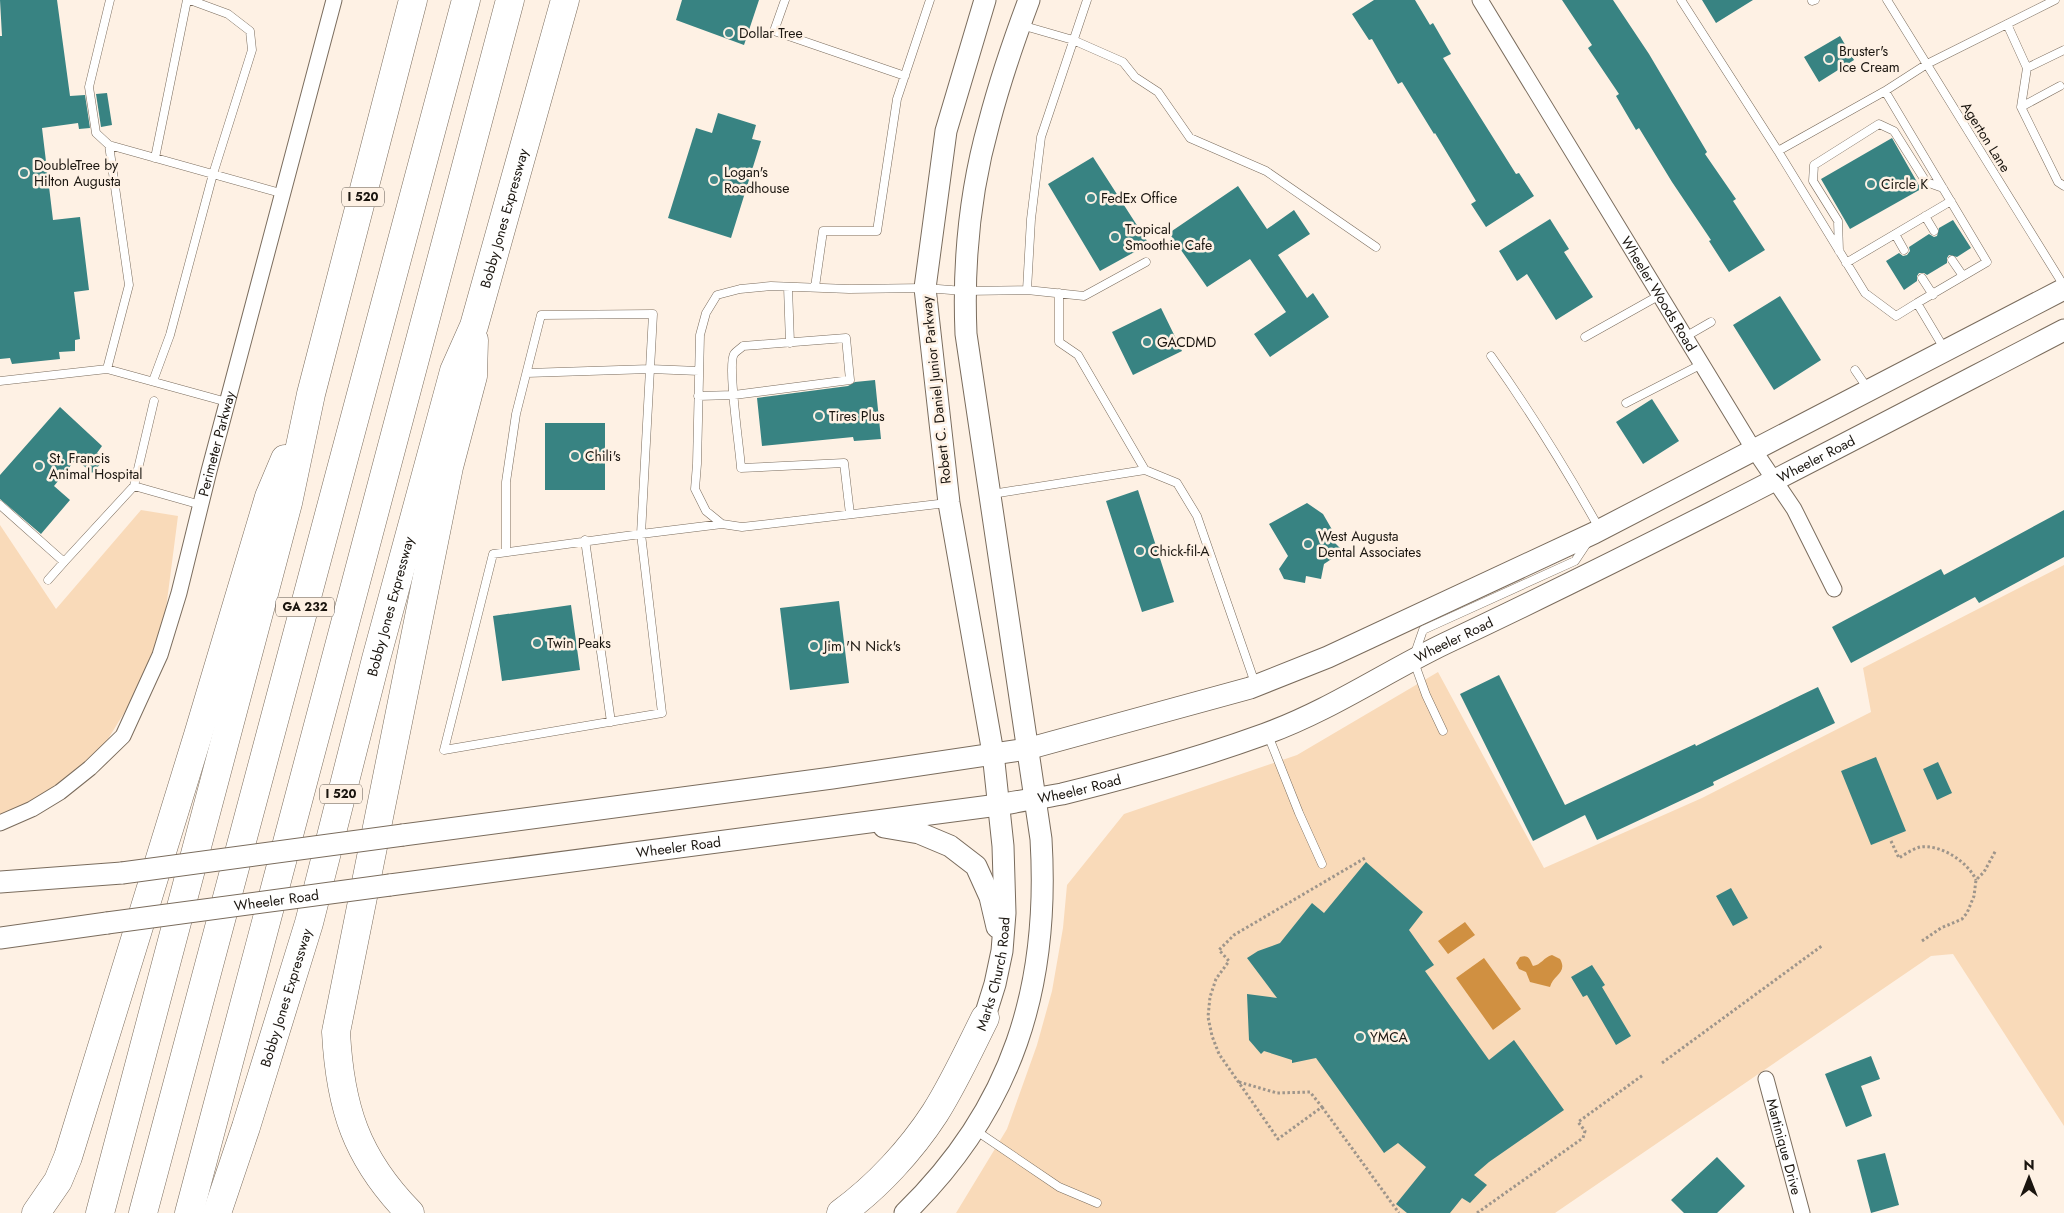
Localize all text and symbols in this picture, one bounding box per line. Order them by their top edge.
place label: Dollar Tree [739,23,803,43]
marker: Dollar Tree [723,27,735,39]
place label: Bruster's Ice Cream [1839,41,1900,77]
marker: Bruster's Ice Cream [1823,53,1835,65]
street label: Agerton Lane [1956,98,2016,176]
street label: Bobby Jones Expressway [475,145,533,290]
place label: DoubleTree by Hilton Augusta [34,155,121,191]
place label: Logan's Roadhouse [724,162,789,198]
marker: DoubleTree by Hilton Augusta [18,167,30,179]
marker: Logan's Roadhouse [708,174,720,186]
place label: Circle K [1881,174,1928,194]
marker: Circle K [1865,178,1877,190]
road number: I 520 [342,188,384,206]
place label: FedEx Office [1101,188,1177,208]
marker: FedEx Office [1085,192,1097,204]
place label: Tropical Smoothie Cafe [1125,219,1212,255]
marker: Tropical Smoothie Cafe [1109,231,1121,243]
street label: Wheeler Woods Road [1616,233,1702,355]
street label: Robert C. Daniel Junior Parkway [916,294,956,485]
place label: GACDMD [1157,332,1216,352]
marker: GACDMD [1141,336,1153,348]
street label: Perimeter Parkway [193,388,240,498]
place label: Tires Plus [829,406,885,426]
marker: Tires Plus [813,410,825,422]
street label: Wheeler Road [1773,430,1858,487]
place label: Chili's [585,446,621,466]
place label: St. Francis Animal Hospital [49,448,143,484]
marker: Chili's [569,450,581,462]
marker: St. Francis Animal Hospital [33,460,45,472]
place label: West Augusta Dental Associates [1318,526,1421,562]
street label: Bobby Jones Expressway [362,534,419,679]
marker: West Augusta Dental Associates [1302,538,1314,550]
place label: Chick-fil-A [1150,541,1210,561]
marker: Chick-fil-A [1134,545,1146,557]
road number: GA 232 [276,598,334,616]
street label: Wheeler Road [1411,612,1496,667]
place label: Twin Peaks [547,633,611,653]
place label: Jim 'N Nick's [822,636,901,656]
marker: Twin Peaks [531,637,543,649]
marker: Jim 'N Nick's [808,640,820,652]
street label: Wheeler Road [1036,769,1123,808]
road number: I 520 [320,784,362,804]
street label: Wheeler Road [635,832,722,863]
street label: Wheeler Road [233,885,320,916]
street label: Marks Church Road [971,916,1015,1033]
street label: Bobby Jones Expressway [255,925,317,1070]
place label: YMCA [1370,1027,1409,1047]
marker: YMCA [1354,1031,1366,1043]
street label: Martinique Drive [1762,1096,1807,1197]
north arrow [2004,1153,2054,1203]
text: N [2023,1155,2035,1175]

